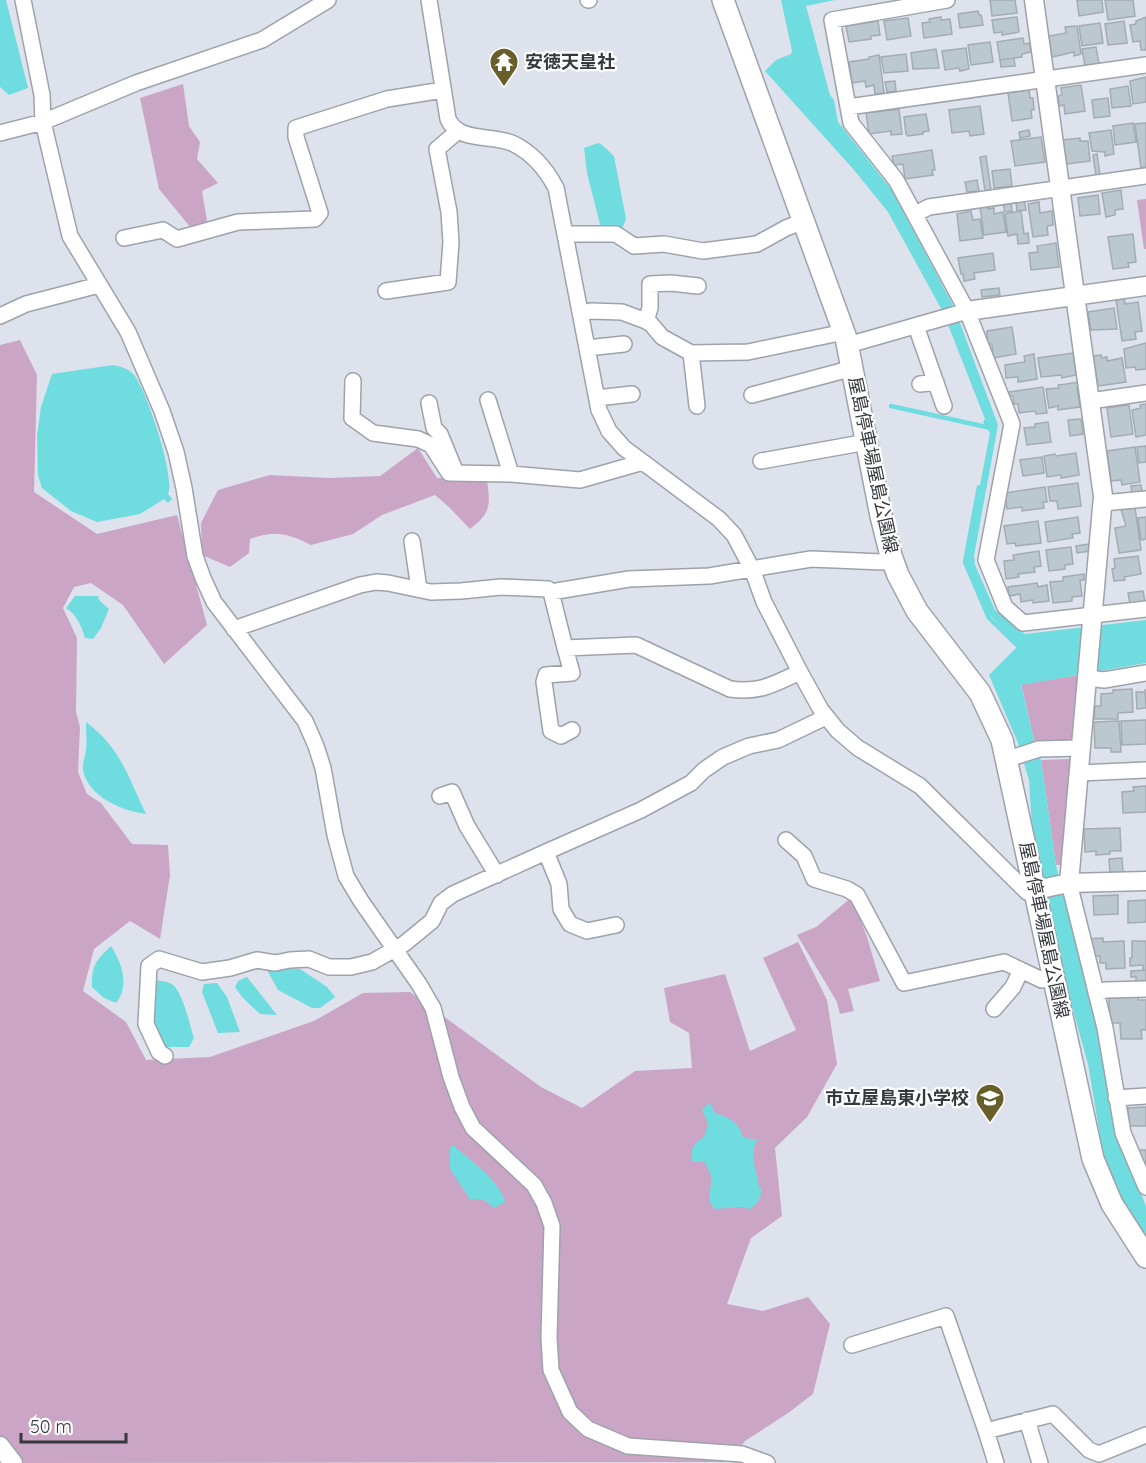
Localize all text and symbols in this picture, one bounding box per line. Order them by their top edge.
temple icon: 安徳天皇社 [488,46,520,88]
place label: 安徳天皇社 [525,50,615,73]
street label: 屋島停車場屋島公園線 [844,374,903,555]
street label: 屋島停車場屋島公園線 [1015,839,1074,1020]
school or university icon: 市立屋島東小学校 [974,1082,1006,1124]
place label: 市立屋島東小学校 [825,1086,969,1109]
scale bar [21,1406,126,1444]
text: 50 m [30,1415,72,1438]

